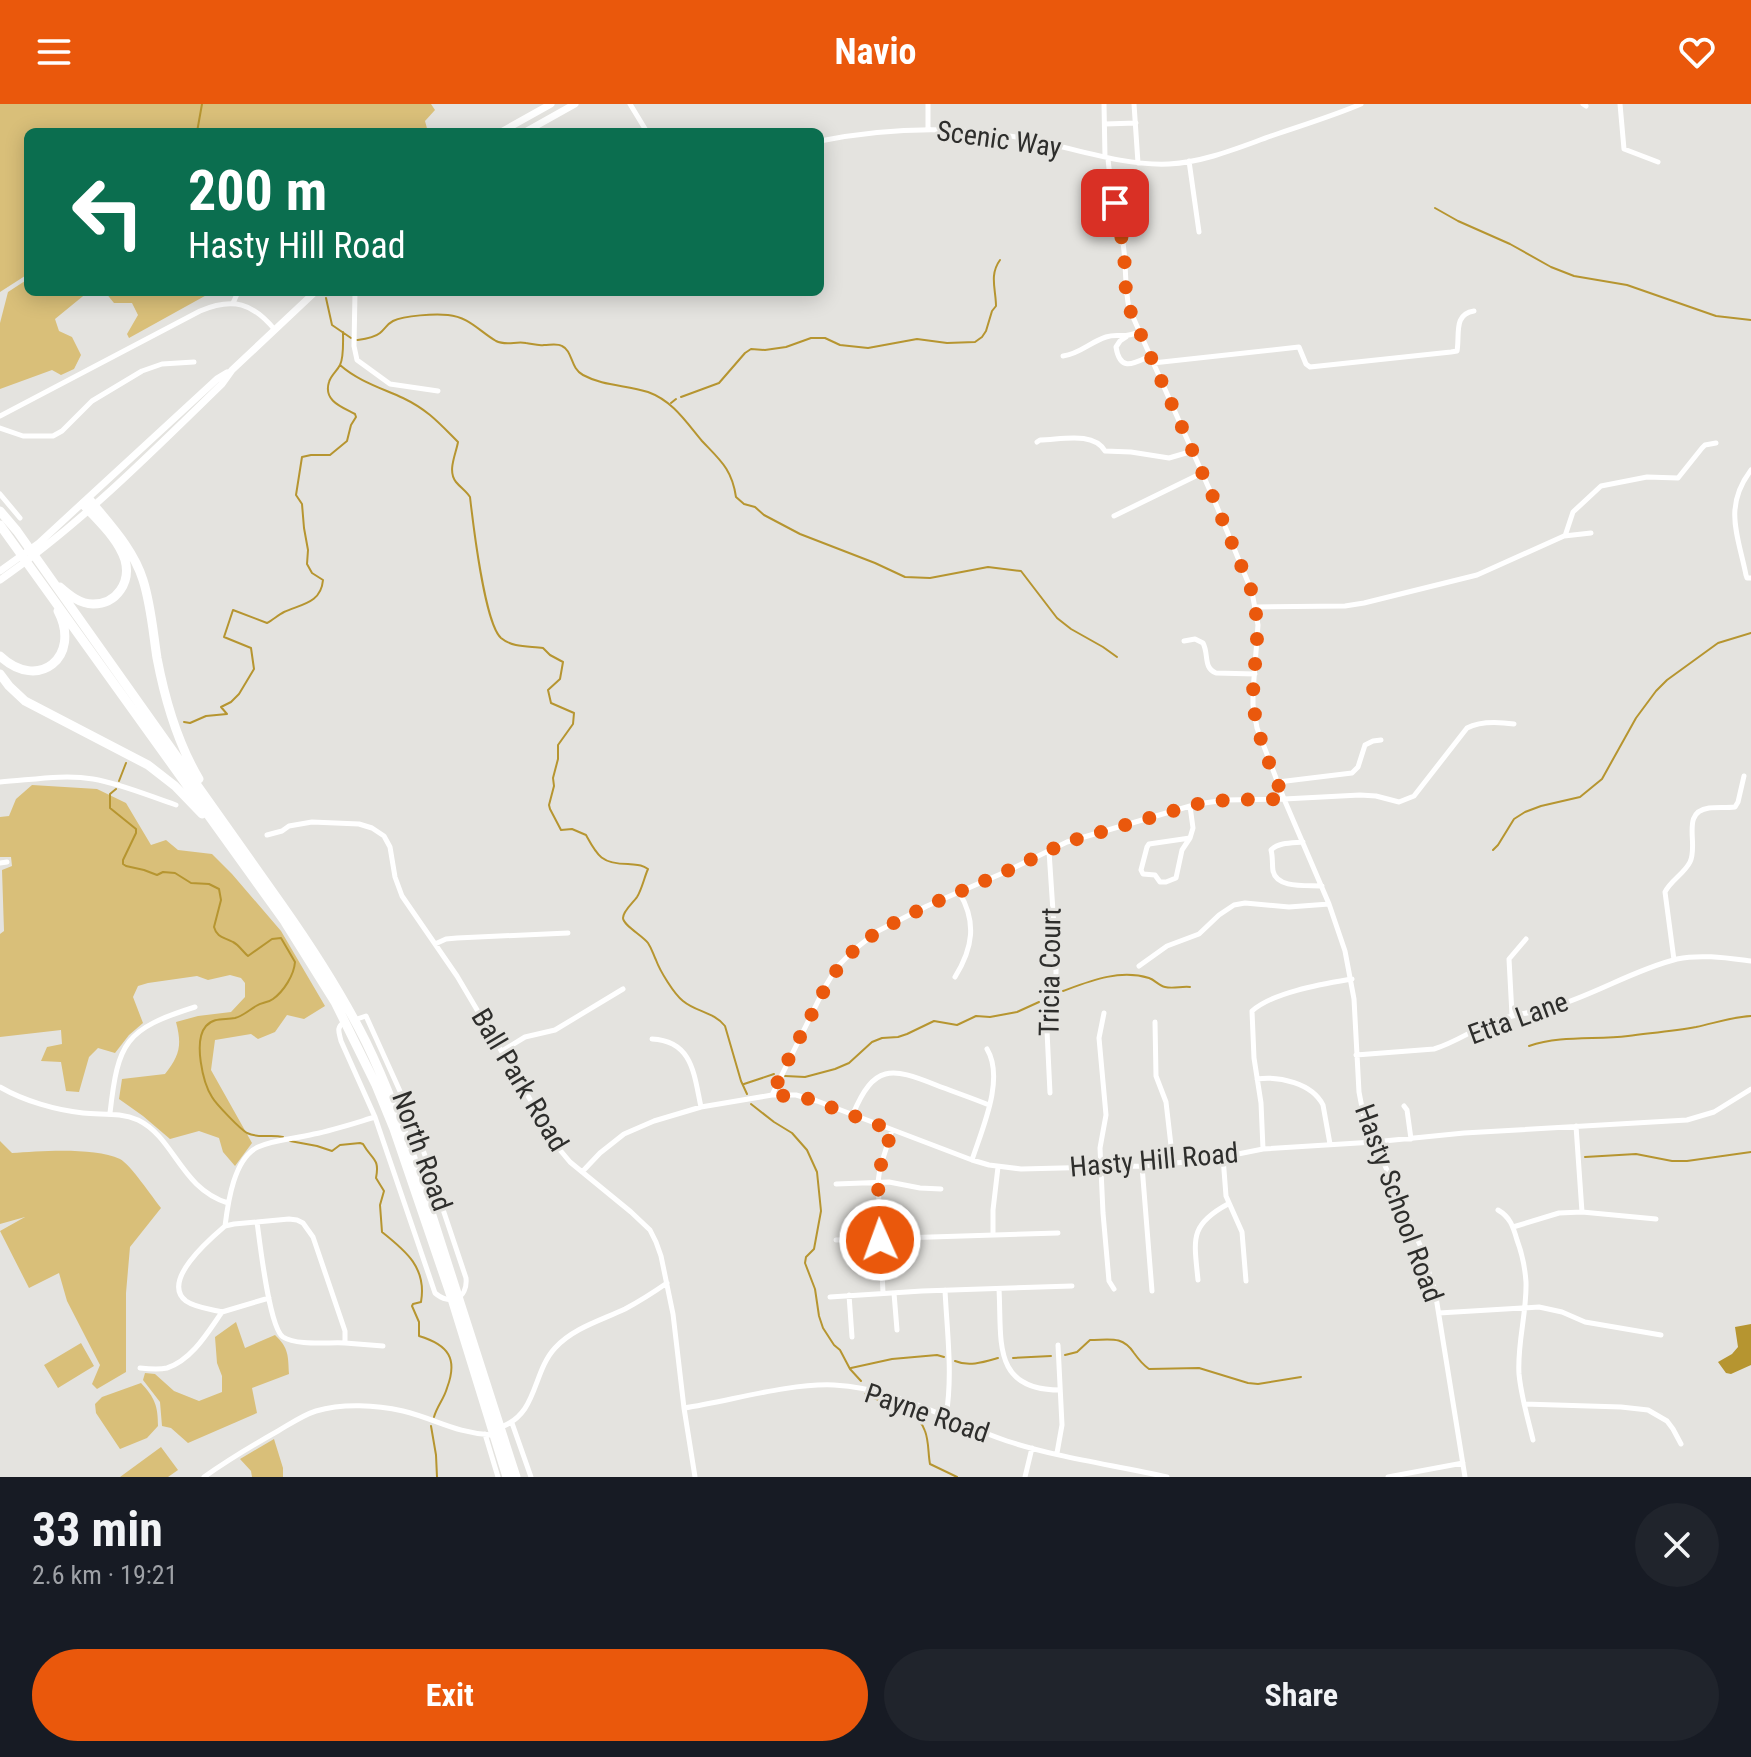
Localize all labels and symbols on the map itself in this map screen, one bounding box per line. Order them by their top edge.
street label: Scenic Way [934,114,1064,164]
pin [1081,169,1149,237]
street label: Tricia Court [1032,907,1068,1037]
street label: Etta Lane [1464,985,1572,1051]
street label: Ball Park Road [465,1003,575,1157]
street label: North Road [385,1087,459,1215]
street label: Hasty School Road [1348,1100,1450,1306]
street label: Hasty Hill Road [1068,1136,1240,1184]
position arrow [838,1198,922,1282]
street label: Payne Road [860,1376,994,1450]

